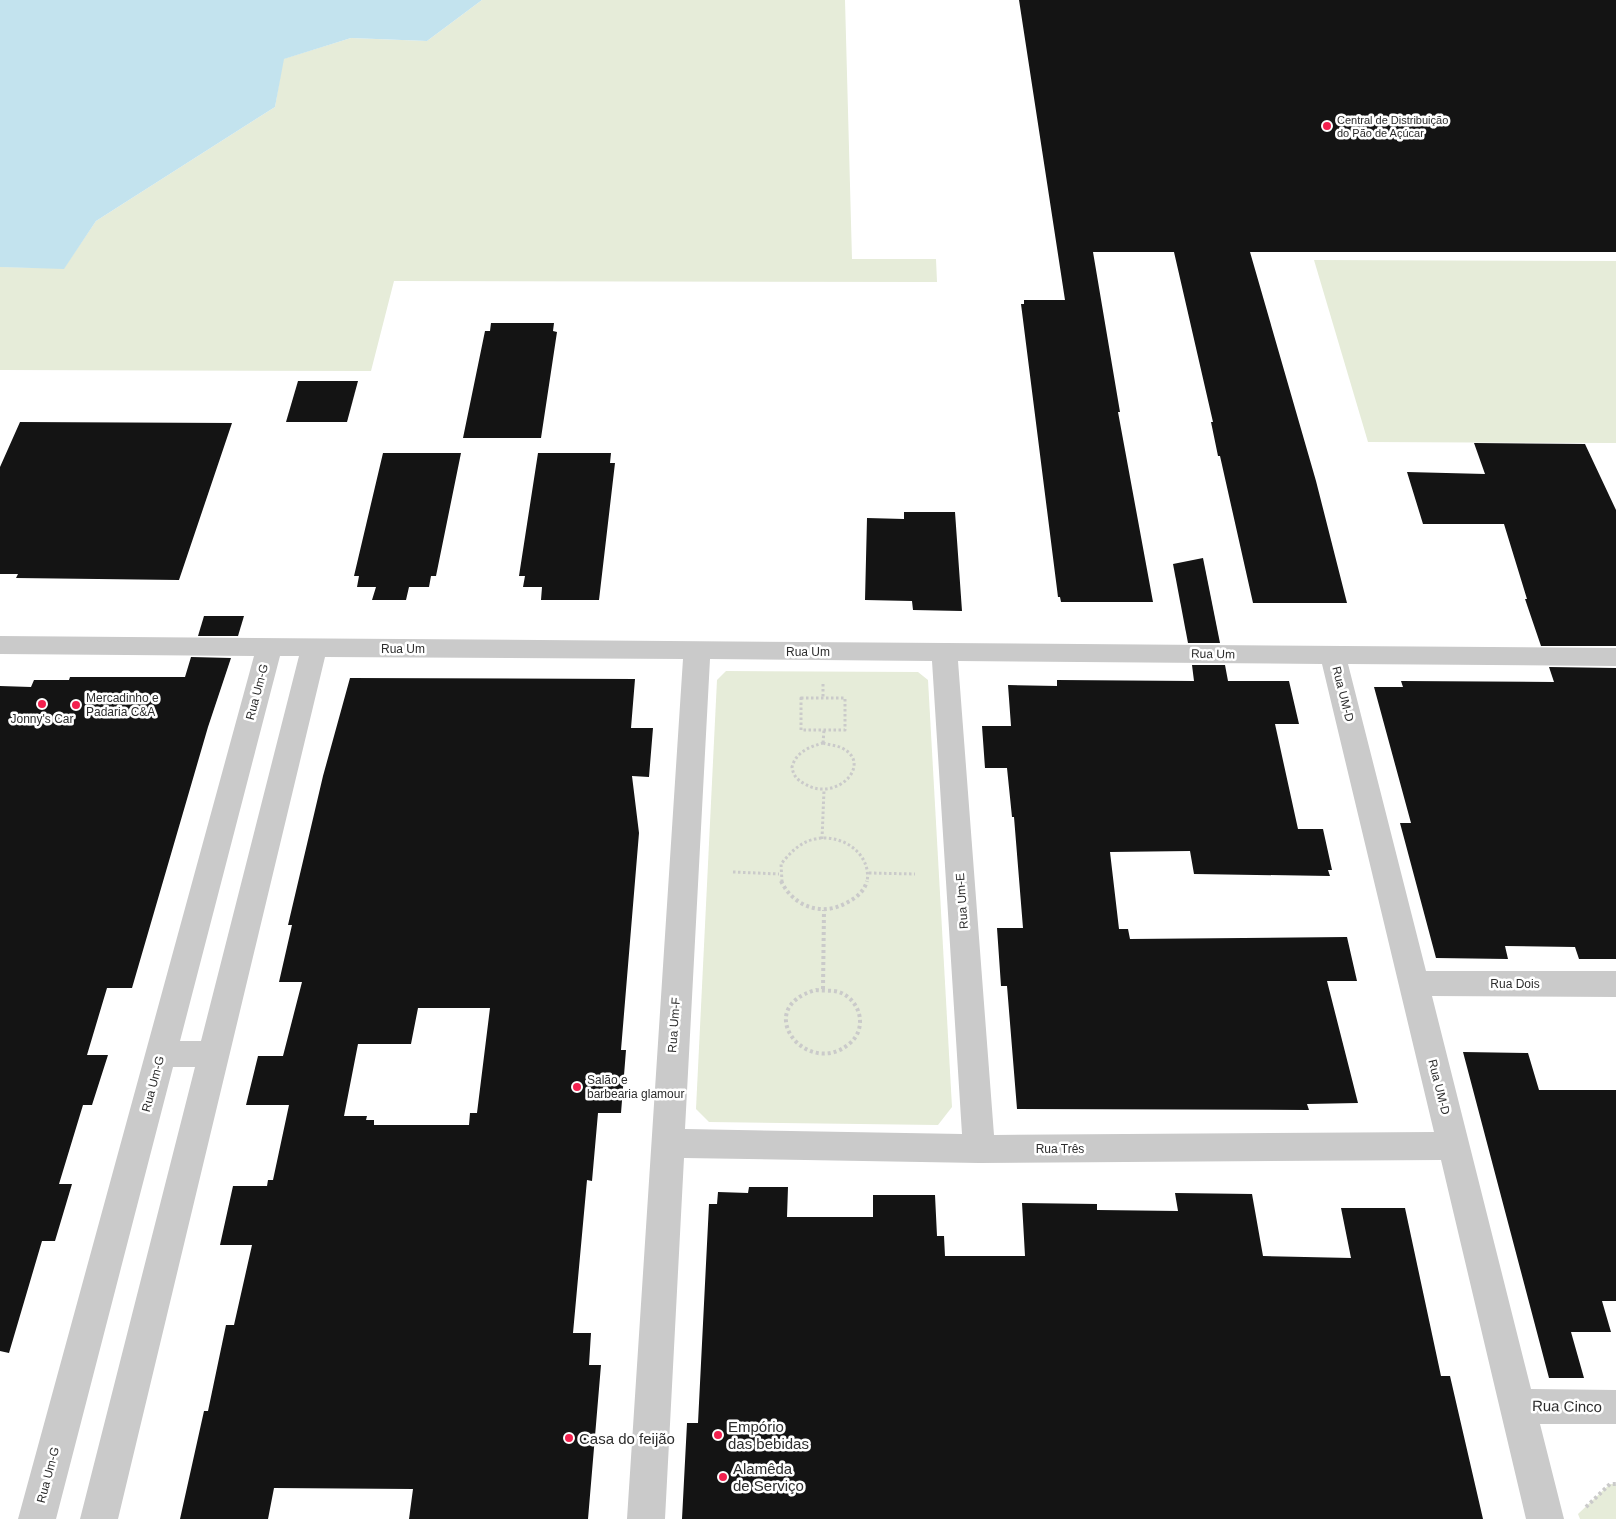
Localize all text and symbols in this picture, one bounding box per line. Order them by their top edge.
place label: Central de Distribuição do Pão de Açúcar [1337,114,1448,139]
marker: Central de Distribuição do Pão de Açúcar [1321,120,1333,132]
street label: Rua Um [381,642,425,656]
street label: Rua Um [786,645,830,659]
street label: Rua Um [1191,647,1235,661]
street label: Rua Um-G [243,662,271,722]
street label: Rua UM-D [1329,665,1357,724]
place label: Mercadinho e Padaria C&A [86,691,159,719]
marker: Jonny's Car [36,698,48,710]
marker: Mercadinho e Padaria C&A [70,699,82,711]
place label: Jonny's Car [11,712,73,726]
street label: Rua Um-E [953,873,971,929]
street label: Rua Dois [1490,977,1540,991]
street label: Rua Um-F [665,997,683,1053]
street label: Rua Um-G [139,1054,167,1114]
street label: Rua UM-D [1425,1058,1453,1117]
place label: Salão e barbearia glamour [587,1073,684,1101]
marker: Salão e barbearia glamour [571,1081,583,1093]
street label: Rua Três [1036,1142,1084,1156]
street label: Rua Cinco [1532,1397,1602,1415]
place label: Empório das bebidas [728,1418,809,1452]
marker: Empório das bebidas [712,1429,724,1441]
place label: Casa do feijão [579,1430,675,1447]
marker: Casa do feijão [563,1432,575,1444]
street label: Rua Um-G [34,1445,62,1505]
place label: Alamêda de Serviço [733,1460,804,1494]
marker: Alamêda de Serviço [717,1471,729,1483]

